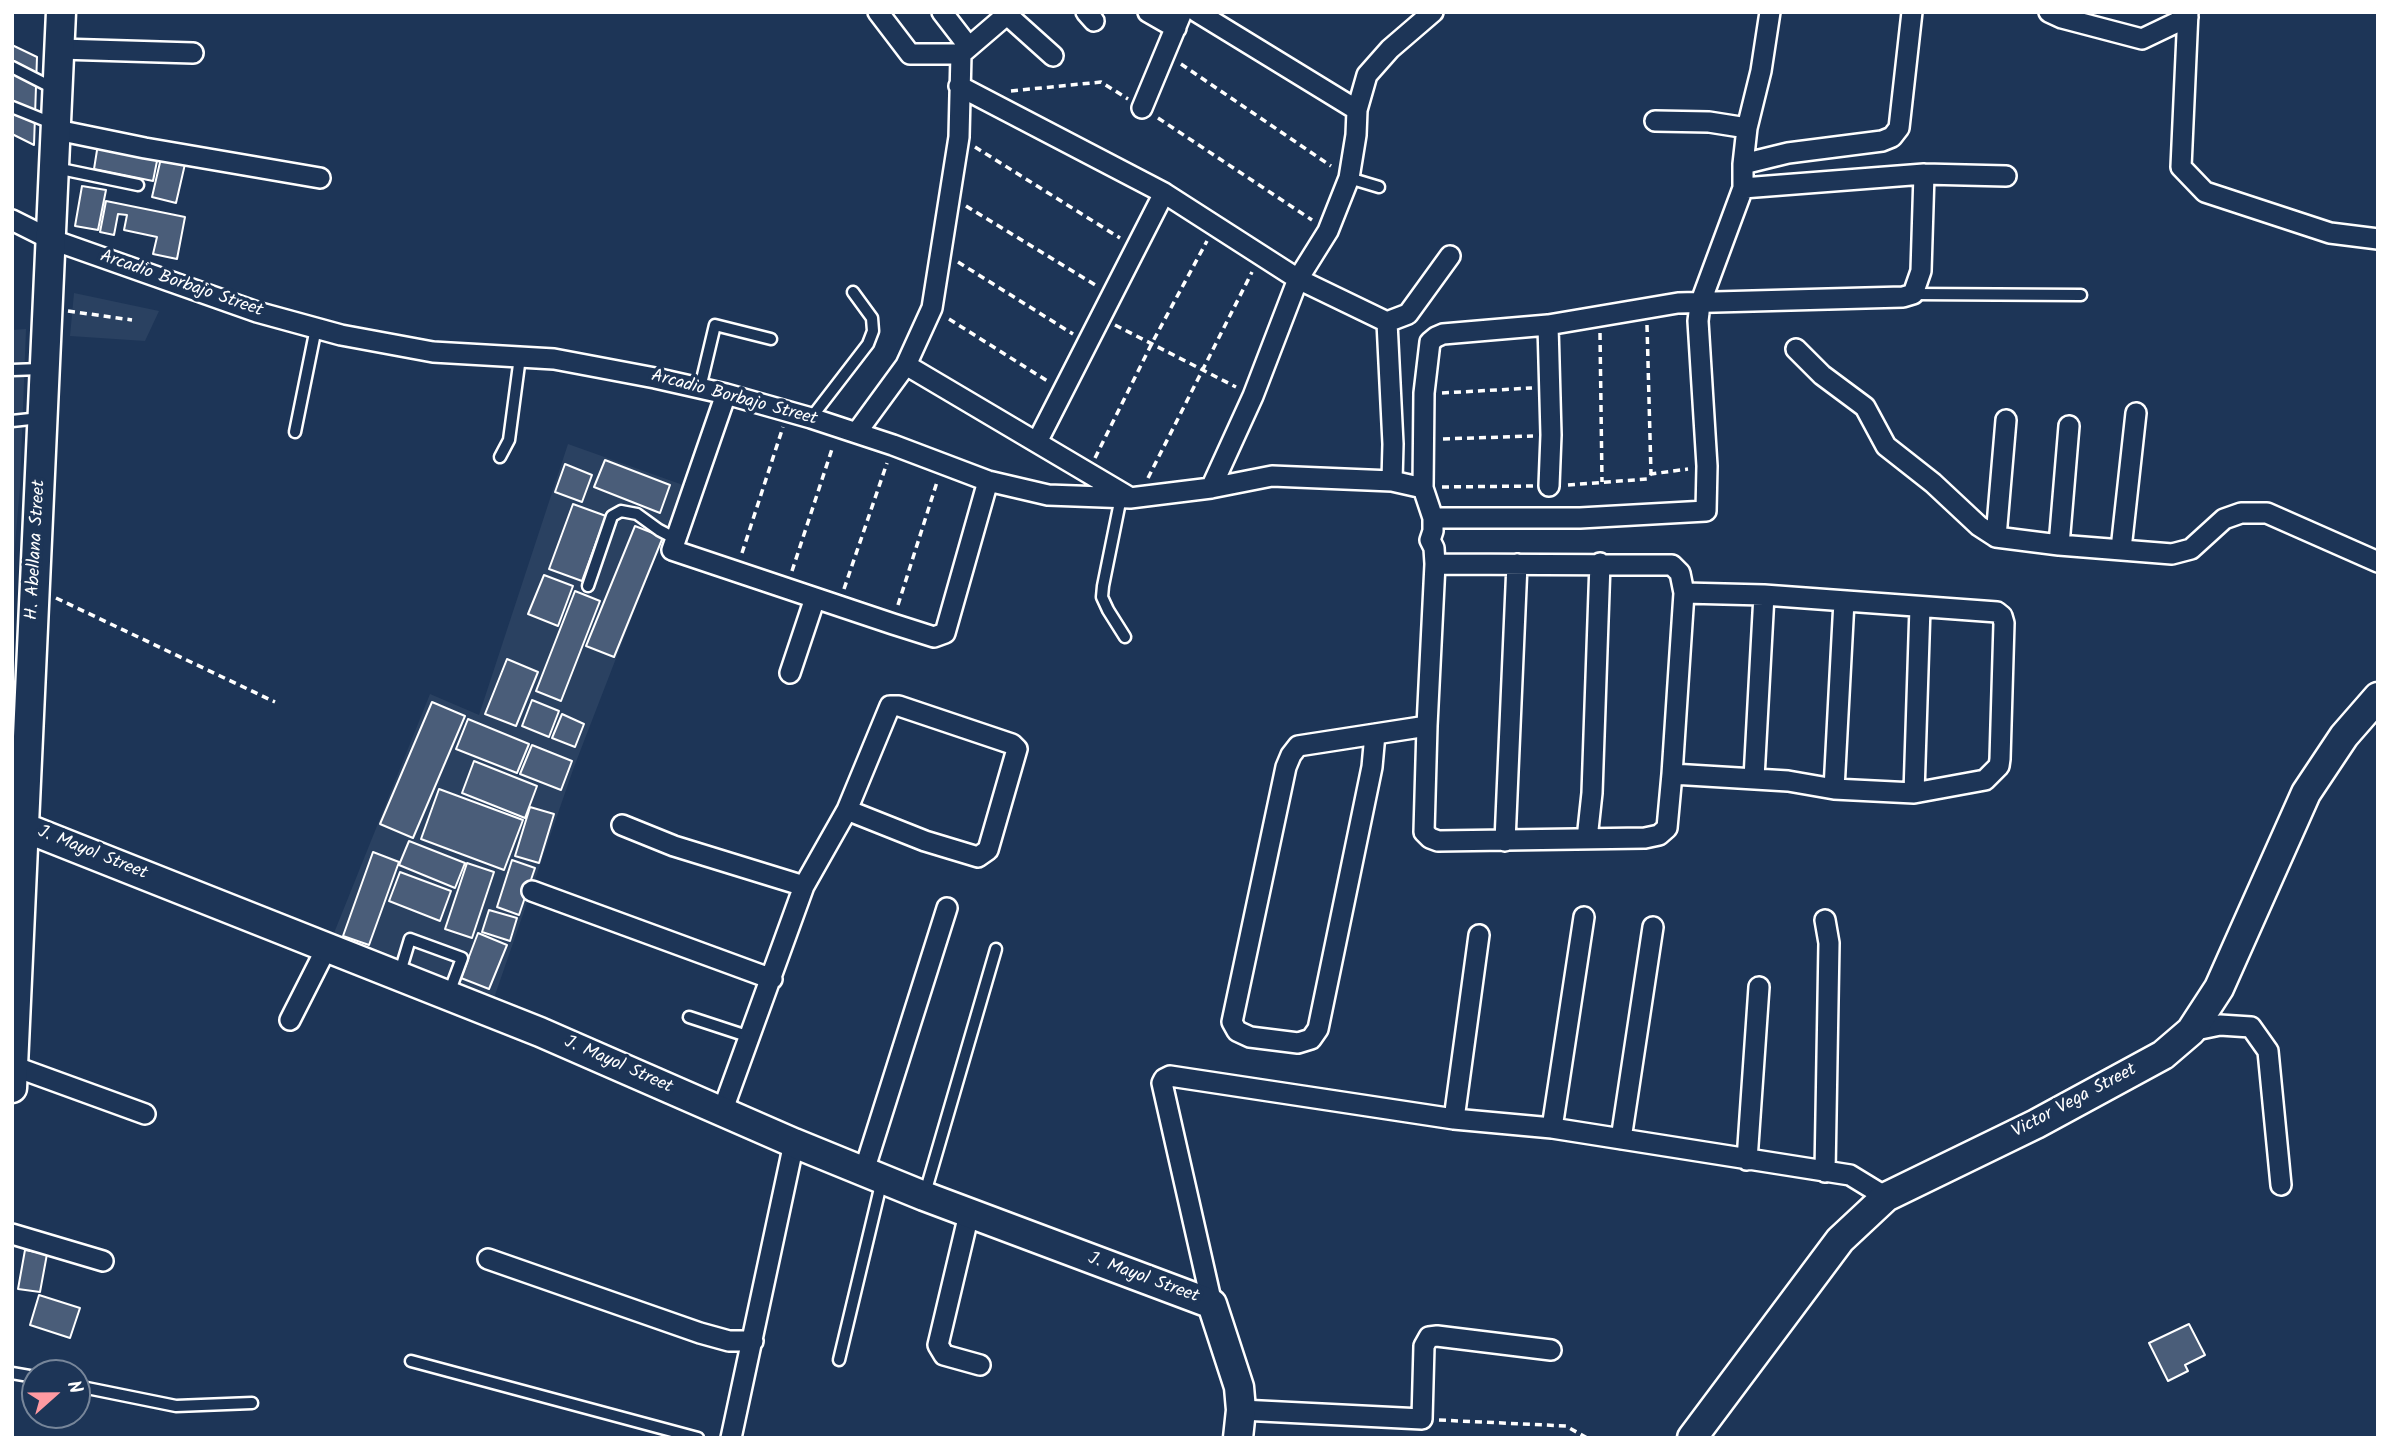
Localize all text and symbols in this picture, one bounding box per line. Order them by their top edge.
street label: Arcadio Borbajo Street [97,247,265,323]
street label: Arcadio Borbajo Street [649,366,819,432]
street label: H. Abellana Street [23,479,51,621]
street label: J. Mayol Street [34,822,150,886]
street label: J. Mayol Street [560,1032,676,1100]
street label: Victor Vega Street [2009,1060,2141,1144]
street label: J. Mayol Street [1085,1249,1201,1309]
north arrow [21,1359,91,1429]
text: N [58,1376,90,1398]

